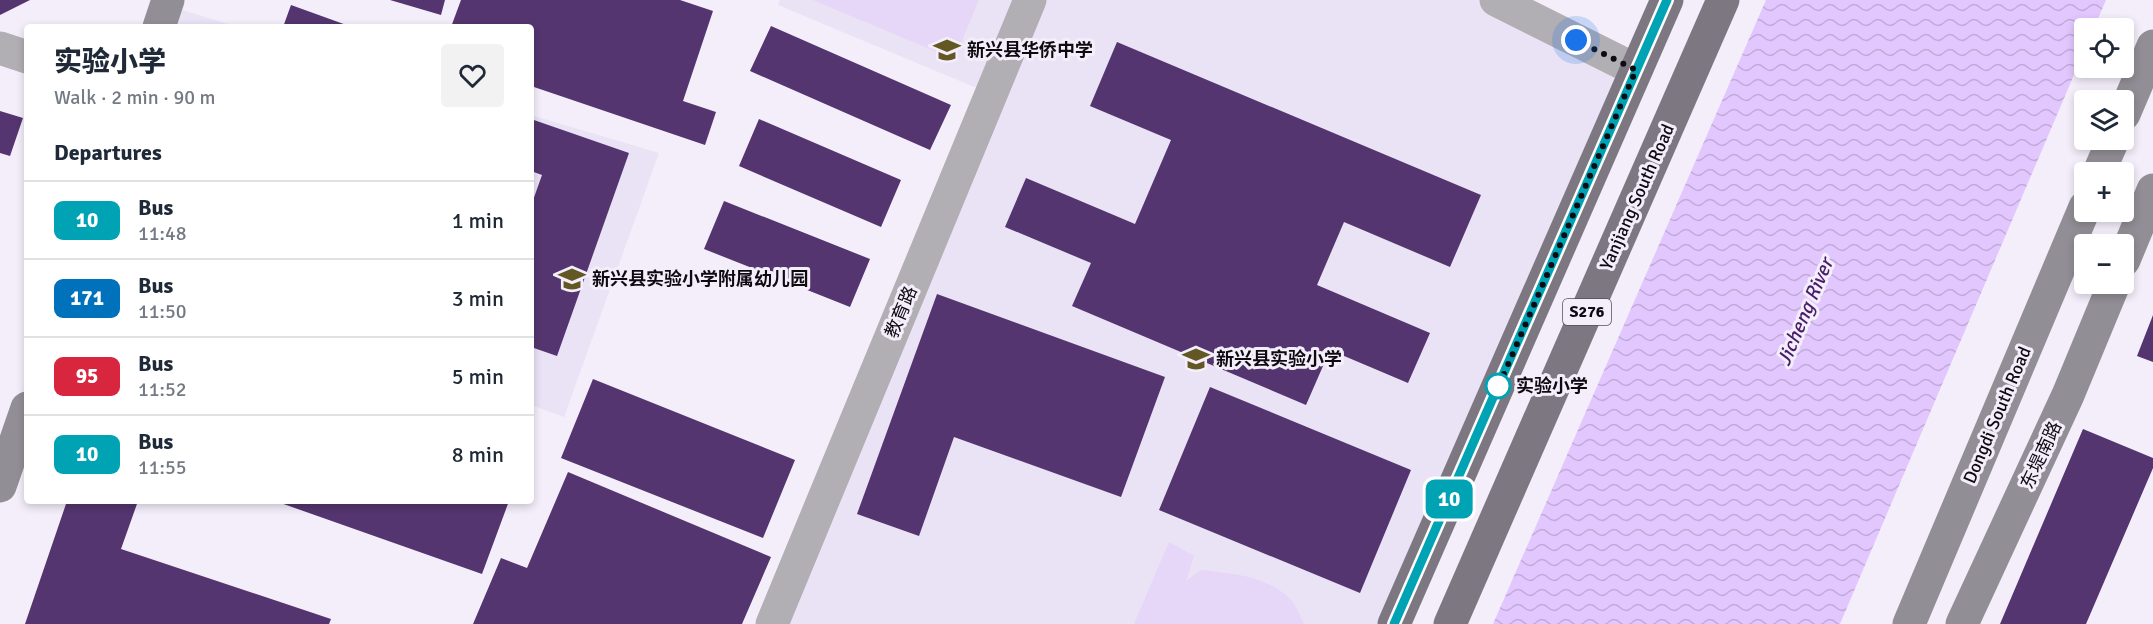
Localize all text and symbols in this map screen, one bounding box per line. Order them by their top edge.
map controls [2074,18,2134,294]
button: locate [2074,18,2134,78]
your location [1561,25,1591,55]
school or university icon: 新兴县华侨中学 [932,35,962,65]
place label: 新兴县华侨中学 [967,39,1093,61]
button: heart [441,44,504,107]
text: 实验小学 [54,45,166,79]
text: Walk · 2 min · 90 m [54,85,216,110]
button: layers [2074,90,2134,150]
street label: Yanjiang South Road [1595,121,1679,273]
text: Departures [54,139,162,166]
button: + [2074,162,2134,222]
text: Bus [138,194,173,221]
text: 10 [76,207,98,233]
text: 1 min [452,207,504,234]
text: 11:48 [138,221,187,246]
button: − [2074,234,2134,294]
water label: Jicheng River [1771,252,1840,369]
school or university icon: 新兴县实验小学附属幼儿园 [557,264,587,294]
place label: 新兴县实验小学附属幼儿园 [592,268,808,290]
text: Bus [138,272,173,299]
street label: 教育路 [880,283,922,341]
text: 171 [70,285,104,311]
text: 3 min [452,285,504,312]
text: 11:50 [138,299,187,324]
road number: S276 [1563,299,1611,325]
street label: Dongdi South Road [1958,343,2036,487]
school or university icon: 新兴县实验小学 [1181,344,1211,374]
place label: 新兴县实验小学 [1216,348,1342,370]
text: Bus [138,350,173,377]
text: 95 [76,363,98,389]
text: 5 min [452,363,504,390]
marker: 实验小学 [1485,373,1511,399]
place label: 实验小学 [1516,375,1588,397]
text: 11:52 [138,377,187,402]
street label: 东堤南路 [2016,418,2066,492]
text: Bus [138,428,173,455]
text: 10 [76,441,98,467]
text: 8 min [452,441,504,468]
text: 11:55 [138,455,187,480]
line badge: 10 [1422,480,1476,518]
text: 10 [1438,486,1460,512]

